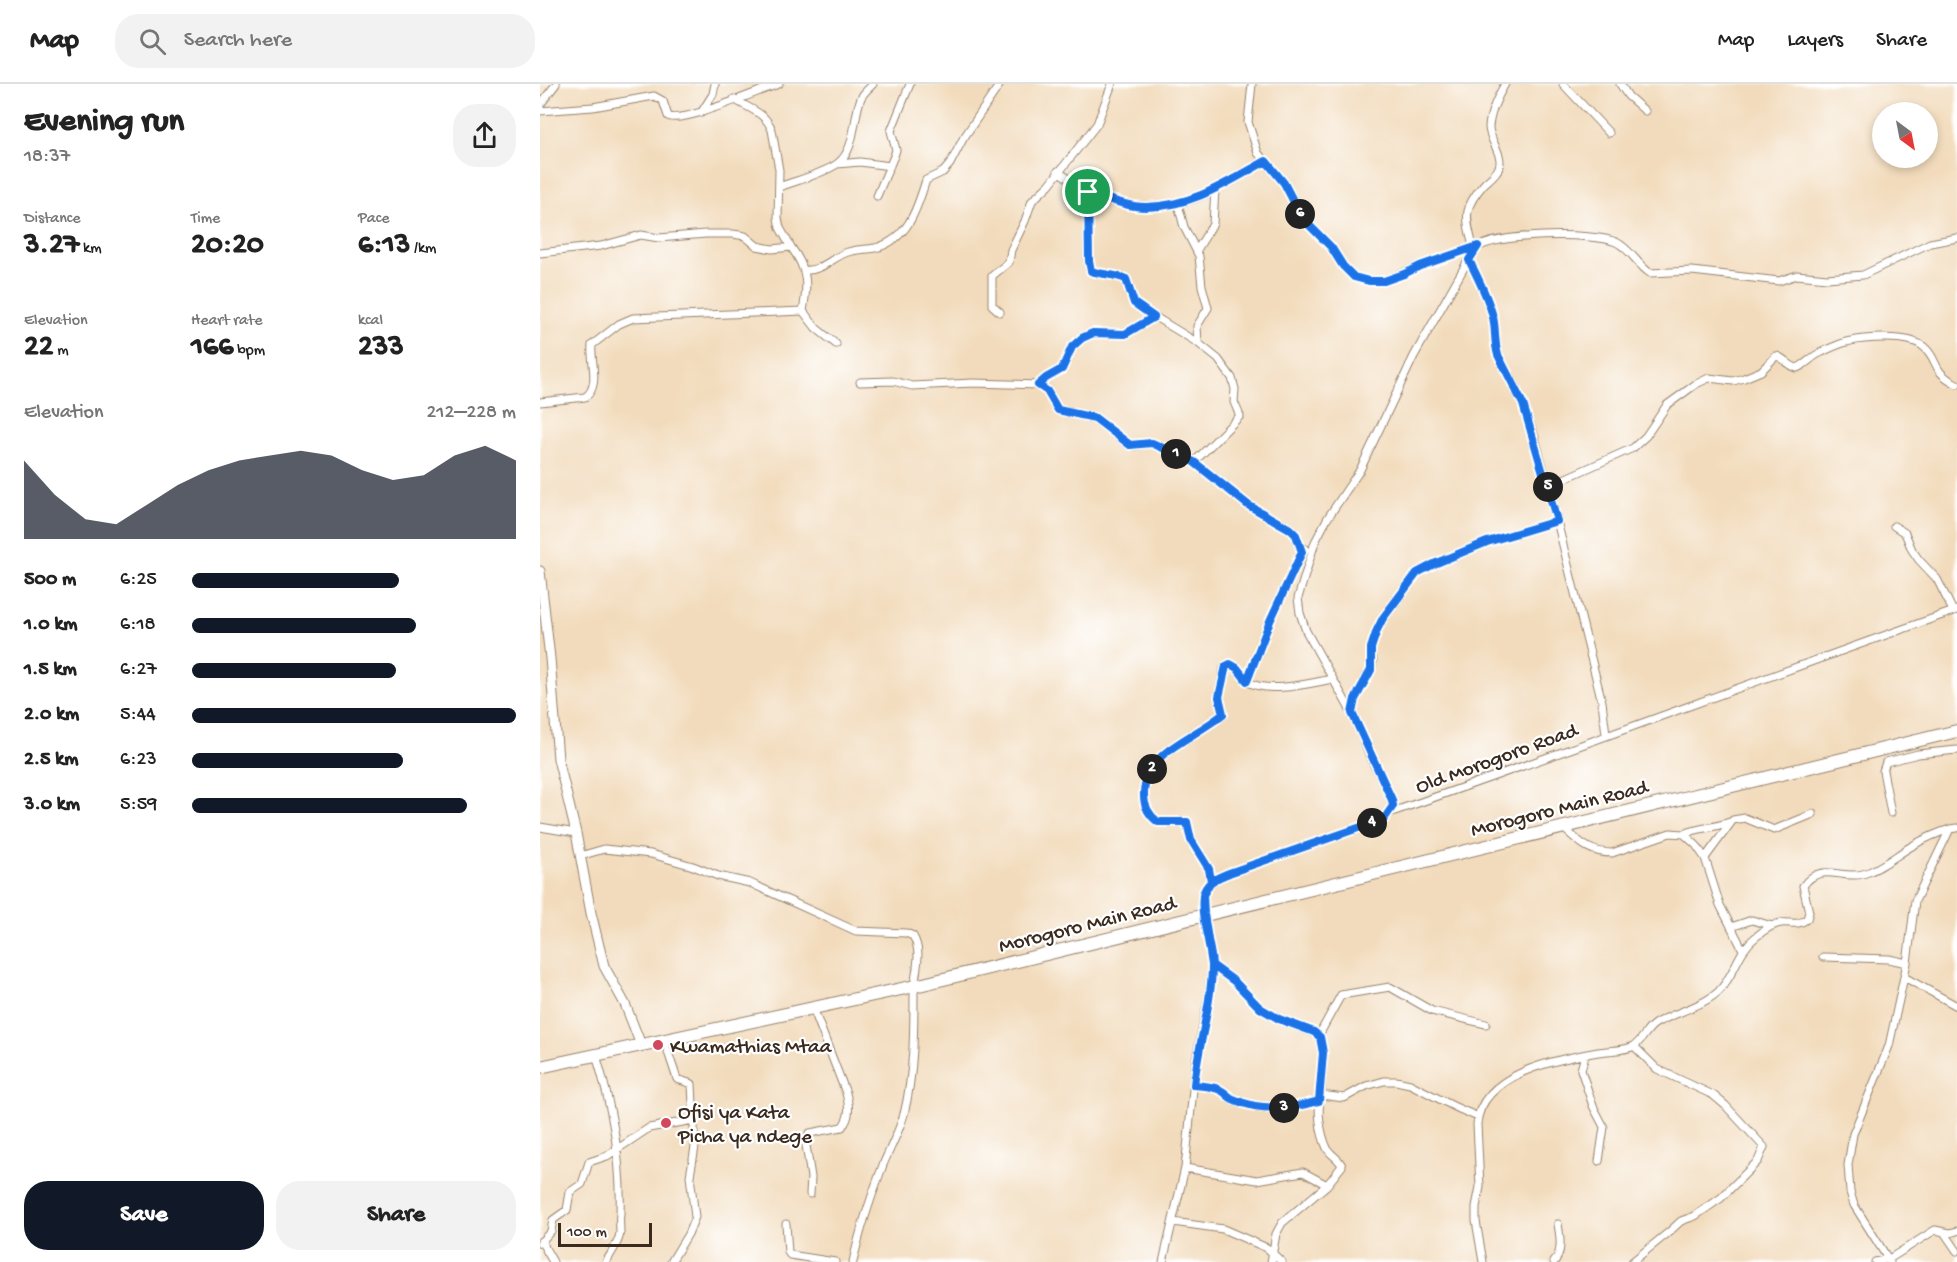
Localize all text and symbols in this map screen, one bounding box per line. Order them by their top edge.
search box [115,14,535,68]
text: Map [30,25,79,58]
icon: search [136,25,169,58]
text: Search here [184,28,292,54]
text: Map [1718,29,1754,54]
text: Layers [1787,29,1843,54]
text: Share [1876,29,1927,54]
north arrow [1872,102,1938,168]
map controls [1872,102,1938,168]
text: Evening run [24,104,184,142]
button: share [453,104,516,167]
text: 18:37 [24,146,70,169]
pin [1062,166,1113,217]
icon: arrive [1071,175,1104,208]
pin: 6 [1285,199,1315,229]
text: 6 [1296,204,1304,223]
text: Distance [24,210,81,229]
text: Time [191,210,220,229]
text: Pace [358,210,389,229]
text: 3.27 [24,229,79,264]
text: 20:20 [191,229,264,264]
text: 6:13 [358,229,410,264]
text: km [79,240,102,259]
text: /km [410,240,436,259]
text: Elevation [24,312,88,331]
text: Heart rate [191,312,263,331]
text: kcal [358,312,383,331]
text: 22 [24,331,53,366]
text: 166 [191,331,234,366]
text: 233 [358,331,404,366]
text: m [53,342,69,361]
text: bpm [234,342,265,361]
text: Elevation [24,402,104,425]
text: 212–228 m [427,402,516,425]
pin: 1 [1161,439,1191,469]
text: 1 [1173,444,1179,463]
pin: 5 [1533,472,1563,502]
text: 5 [1544,477,1552,496]
text: 500 m [24,569,76,592]
text: 6:25 [120,569,157,592]
text: 1.0 km [24,614,78,637]
text: 6:18 [120,614,155,637]
text: 1.5 km [24,659,77,682]
text: 6:27 [120,659,157,682]
text: 2.0 km [24,704,79,727]
text: 5:44 [120,704,156,727]
street label: Old Morogoro Road [1413,719,1583,801]
text: 2.5 km [24,749,78,772]
text: 6:23 [120,749,157,772]
pin: 2 [1137,754,1167,784]
text: 2 [1148,759,1156,778]
street label: Morogoro Main Road [1469,776,1653,844]
text: 3.0 km [24,794,80,817]
text: 5:59 [120,794,157,817]
pin: 4 [1357,808,1387,838]
text: 4 [1368,813,1376,832]
street label: Morogoro Main Road [997,892,1181,960]
place label: Kwamathias Mtaa [670,1036,833,1061]
marker: Kwamathias Mtaa [651,1038,665,1052]
pin: 3 [1269,1093,1299,1123]
text: 3 [1280,1098,1288,1117]
place label: Ofisi ya Kata Picha ya ndege [677,1102,813,1151]
marker: Ofisi ya Kata Picha ya ndege [659,1116,673,1130]
button: Save [24,1181,264,1250]
button: Share [276,1181,516,1250]
scale bar [558,1220,652,1248]
text: 100 m [567,1224,607,1243]

